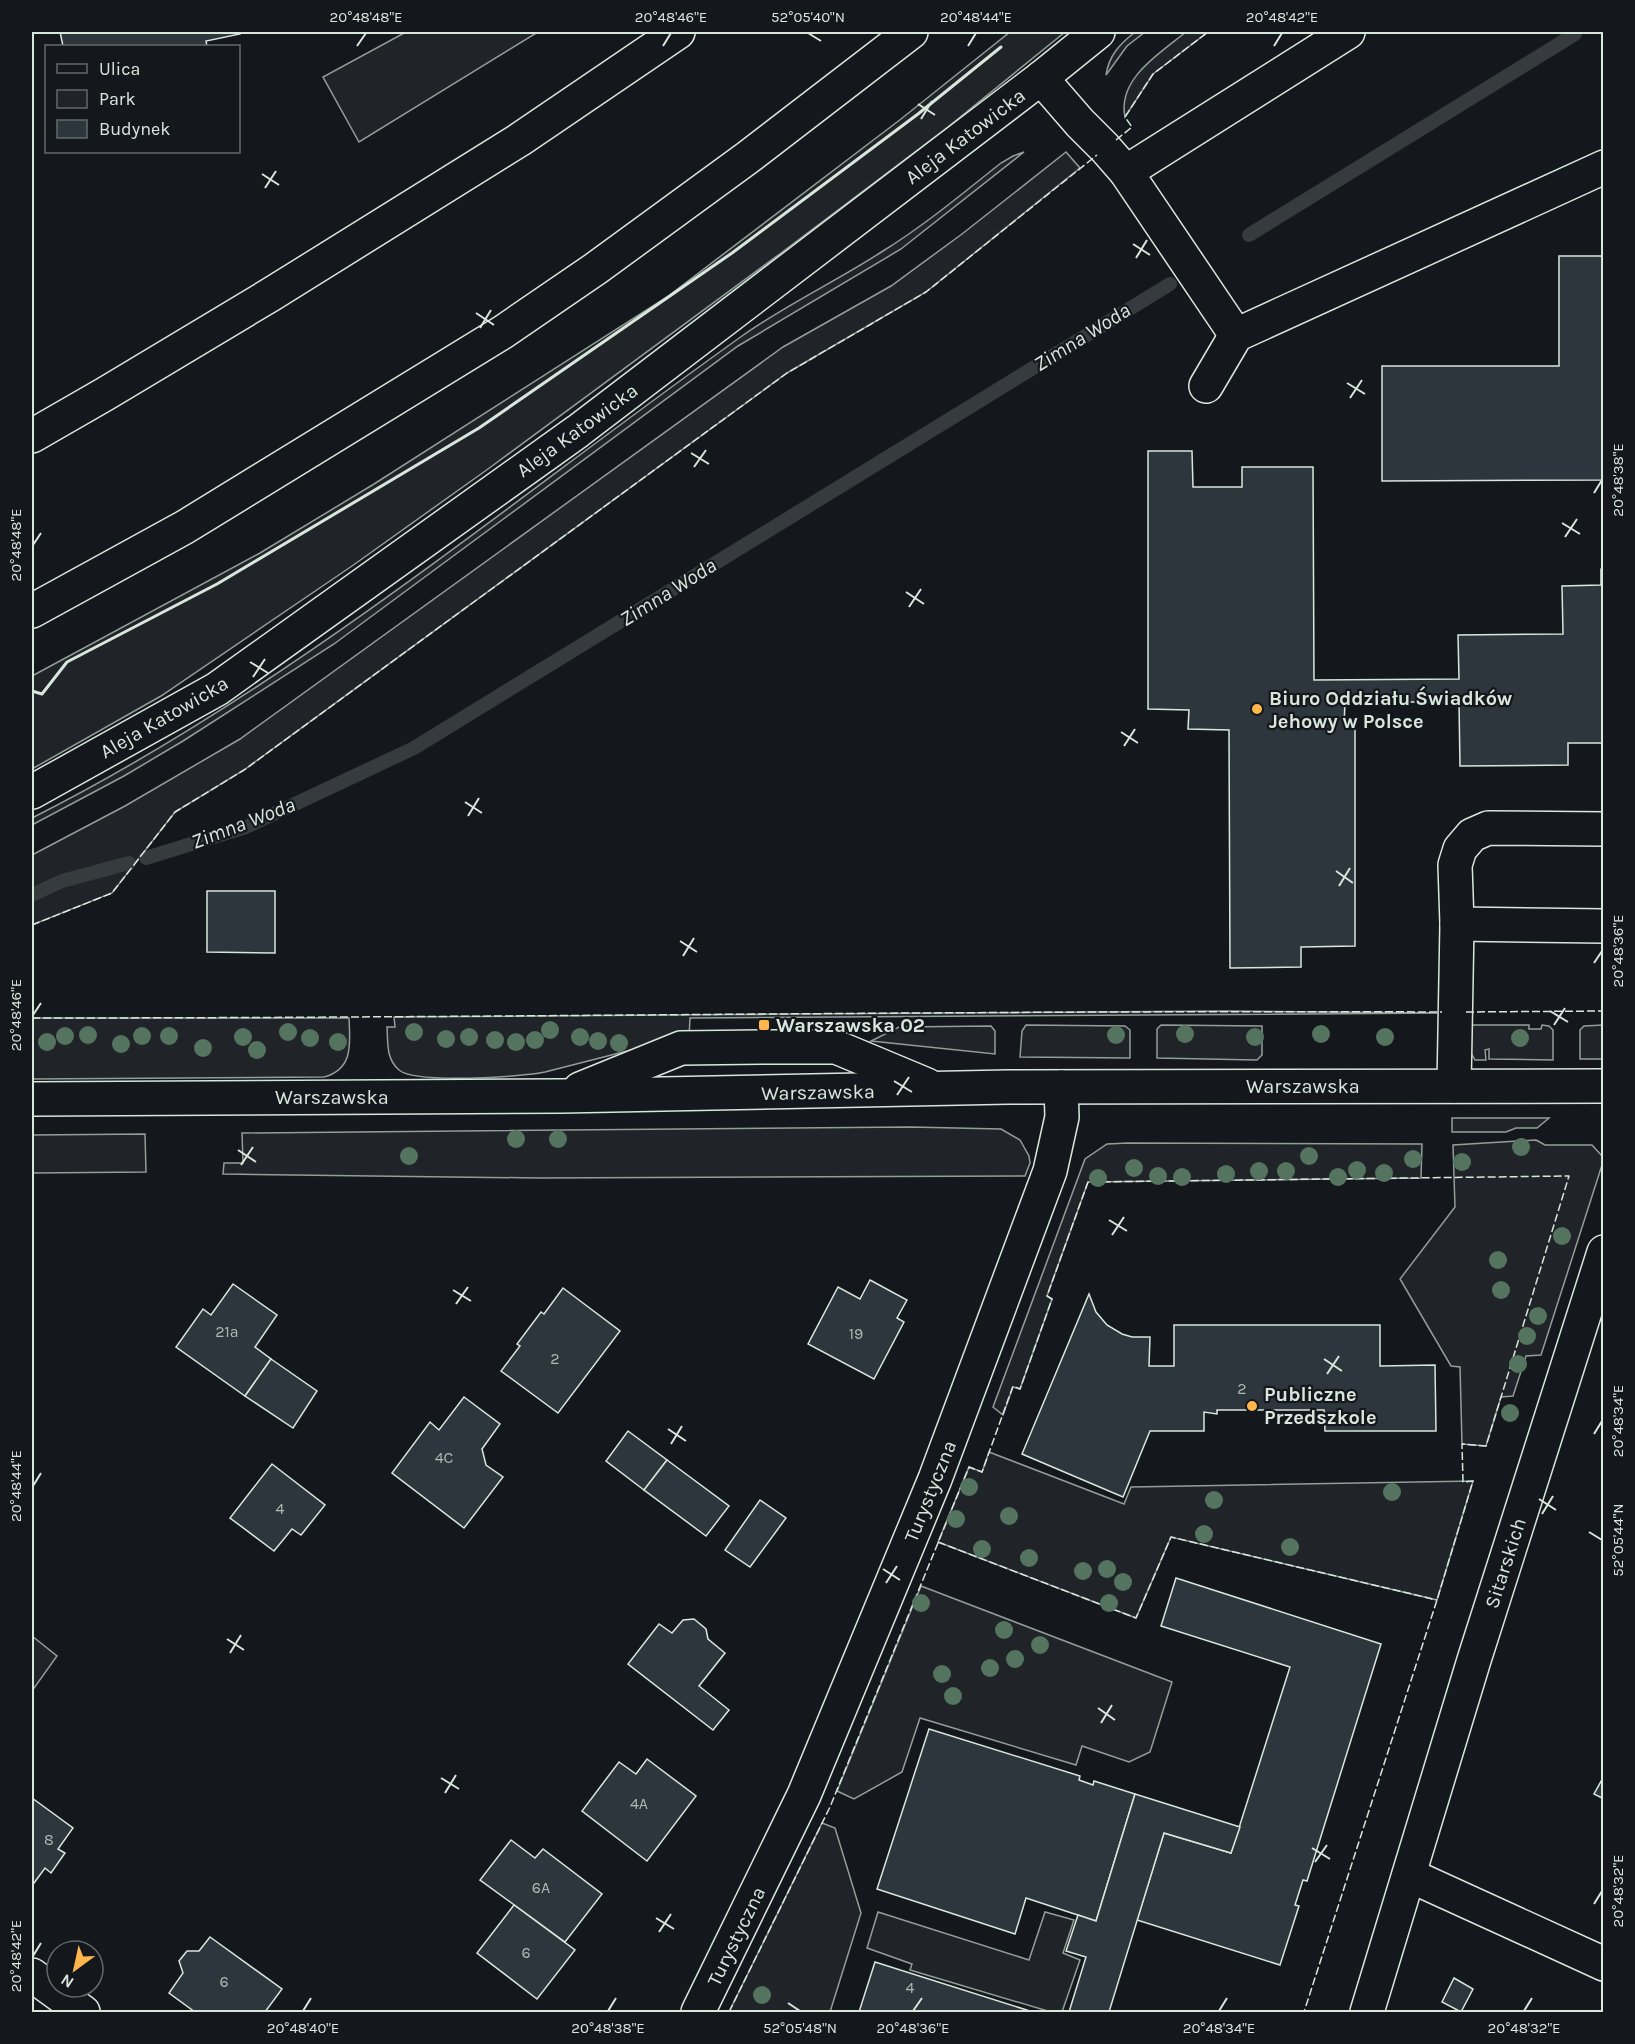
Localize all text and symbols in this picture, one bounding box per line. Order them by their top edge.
text: 20°48'48"E [330,8,402,26]
text: 20°48'46"E [635,8,707,26]
text: 52°05'40"N [771,8,845,26]
text: 20°48'44"E [940,8,1012,26]
text: 20°48'42"E [1246,8,1318,26]
legend [45,45,240,153]
text: Ulica [99,58,140,80]
street label: Aleja Katowicka [901,84,1030,189]
text: Park [99,88,136,110]
text: Budynek [99,118,170,140]
water label: Zimna Woda [1029,298,1135,376]
street label: Aleja Katowicka [512,379,642,482]
text: 20°48'38"E [1609,443,1627,517]
text: 20°48'48"E [7,509,25,581]
water label: Zimna Woda [615,553,721,631]
street label: Aleja Katowicka [96,671,232,763]
place label: Biuro Oddziału Świadków Jehowy w Polsce [1269,686,1512,733]
marker: Biuro Oddziału Świadków Jehowy w Polsce [1250,702,1264,716]
water label: Zimna Woda [188,792,298,854]
text: 20°48'36"E [1609,915,1627,987]
text: 20°48'46"E [7,979,25,1051]
place label: Warszawska 02 [776,1014,925,1037]
marker: Warszawska 02 [757,1018,771,1032]
street label: Warszawska [1246,1075,1360,1098]
street label: Warszawska [761,1080,875,1105]
street label: Warszawska [275,1086,389,1109]
house number: 21a [215,1322,239,1341]
house number: 19 [849,1324,863,1343]
house number: 2 [550,1349,560,1368]
house number: 2 [1237,1379,1247,1398]
place label: Publiczne Przedszkole [1264,1383,1377,1429]
text: 20°48'34"E [1609,1385,1627,1457]
marker: Publiczne Przedszkole [1245,1399,1259,1413]
street label: Turystyczna [900,1437,961,1545]
house number: 4C [435,1448,454,1467]
text: 20°48'44"E [7,1450,25,1522]
house number: 4 [276,1499,285,1518]
text: 52°05'44"N [1609,1503,1627,1577]
street label: Sitarskich [1480,1515,1531,1611]
house number: 4A [630,1794,648,1813]
house number: 8 [44,1830,54,1849]
text: 20°48'32"E [1609,1855,1627,1927]
house number: 6A [532,1878,550,1897]
street label: Turystyczna [703,1883,770,1990]
text: 20°48'42"E [7,1920,25,1992]
north arrow [45,1939,105,1999]
house number: 6 [521,1943,531,1962]
text: N [57,1970,77,1992]
house number: 6 [219,1972,229,1991]
house number: 4 [906,1978,915,1997]
text: 20°48'40"E [267,2019,339,2037]
text: 20°48'38"E [571,2019,645,2037]
text: 52°05'48"N [763,2019,837,2037]
text: 20°48'36"E [877,2019,949,2037]
text: 20°48'34"E [1183,2019,1255,2037]
text: 20°48'32"E [1488,2019,1560,2037]

